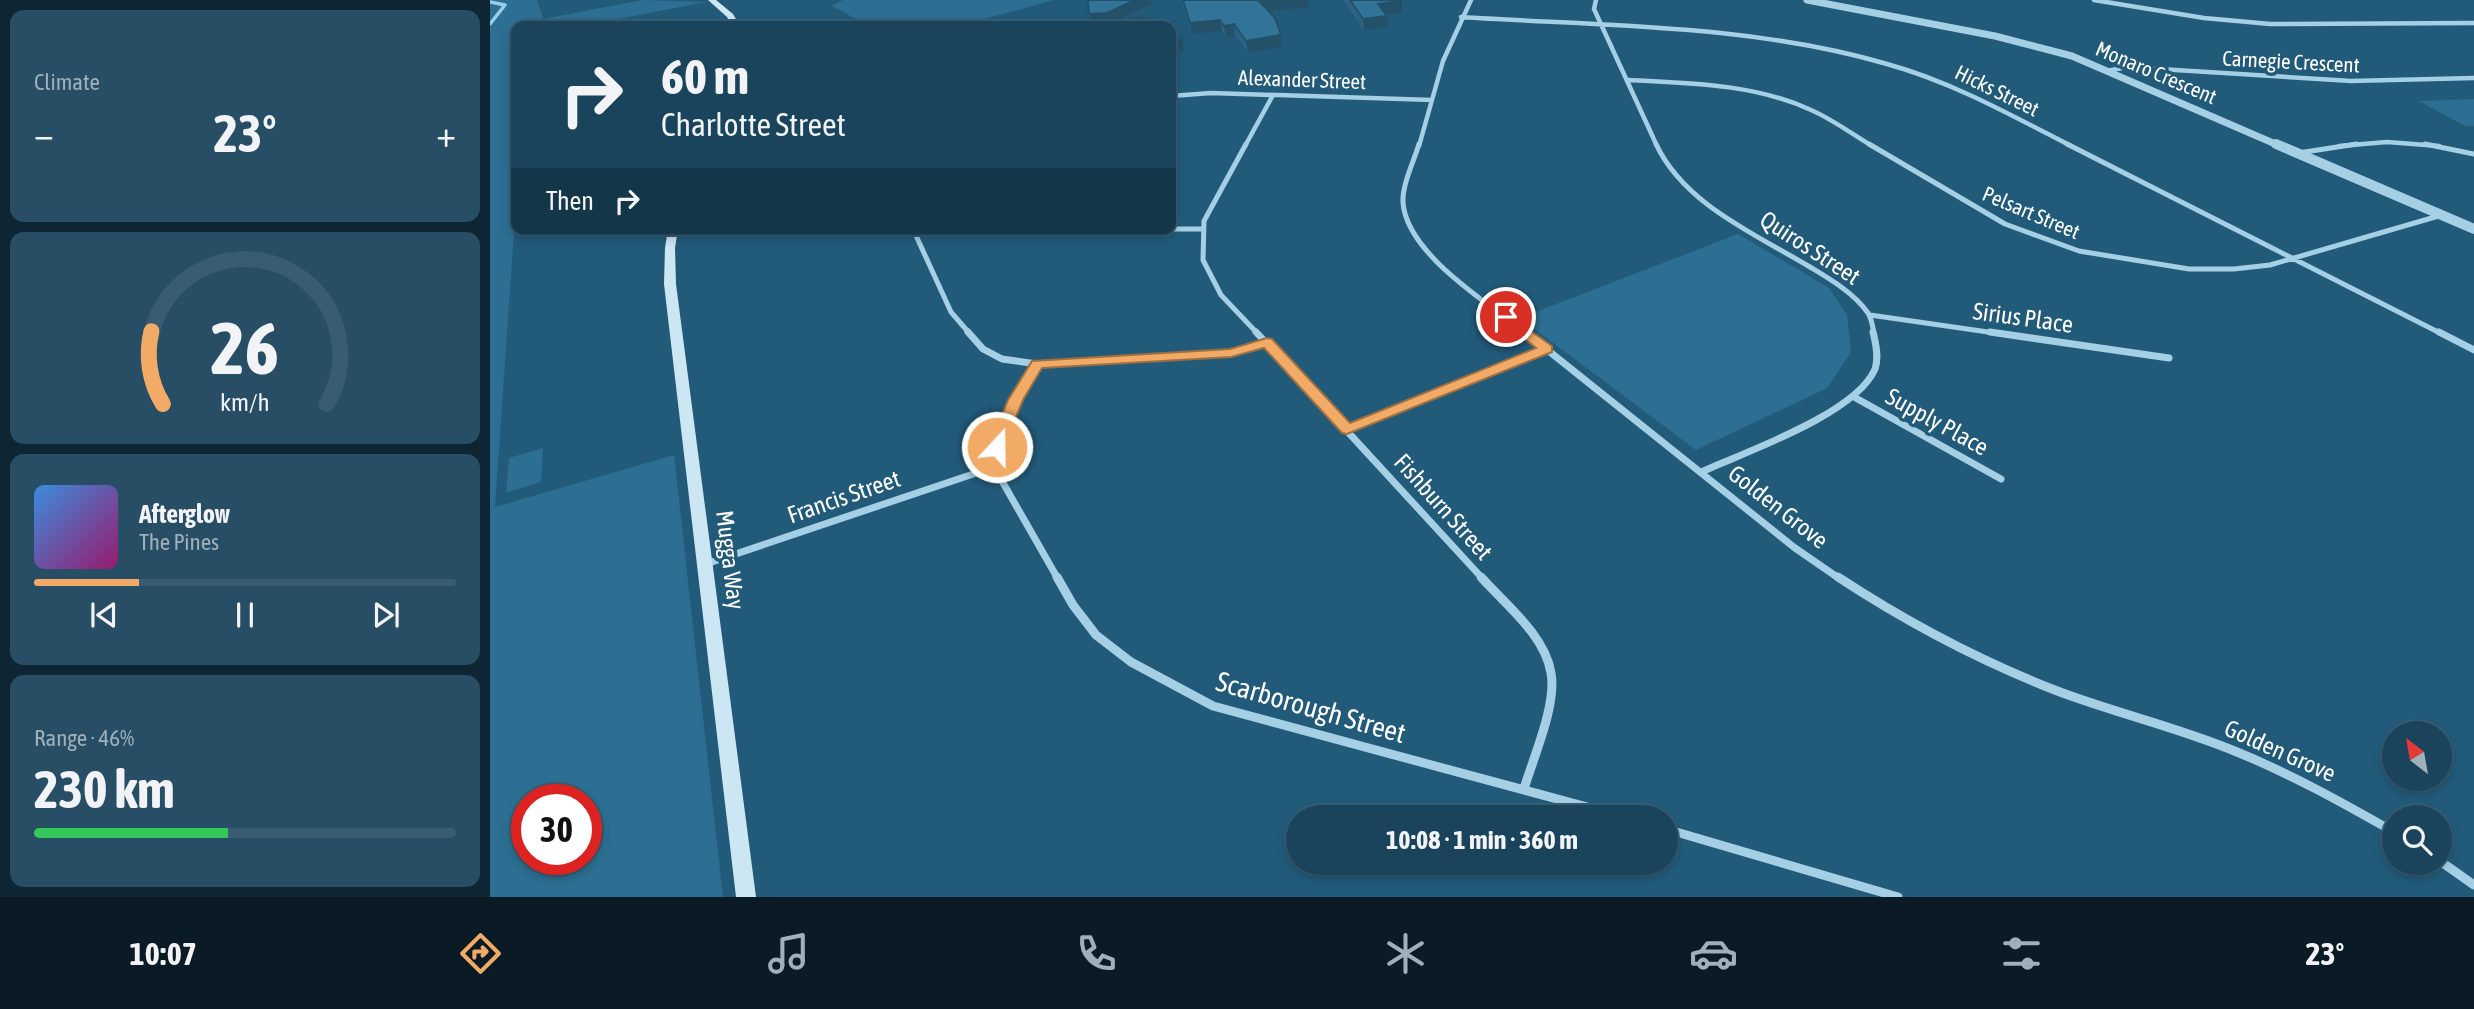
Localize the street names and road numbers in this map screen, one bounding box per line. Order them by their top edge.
street label: Monaro Crescent [2092,36,2220,108]
street label: Carnegie Crescent [2222,45,2360,77]
street label: Hicks Street [1952,59,2043,121]
street label: Alexander Street [1238,65,1366,93]
street label: Pelsart Street [1979,181,2084,243]
street label: Quiros Street [1755,205,1865,290]
street label: Sirius Place [1971,297,2075,338]
street label: Supply Place [1881,382,1993,461]
street label: Fishburn Street [1389,448,1498,565]
street label: Golden Grove [1723,459,1833,554]
street label: Francis Street [784,465,904,528]
street label: Mugga Way [711,509,750,611]
street label: Scarborough Street [1213,665,1409,749]
street label: Golden Grove [2220,714,2340,787]

